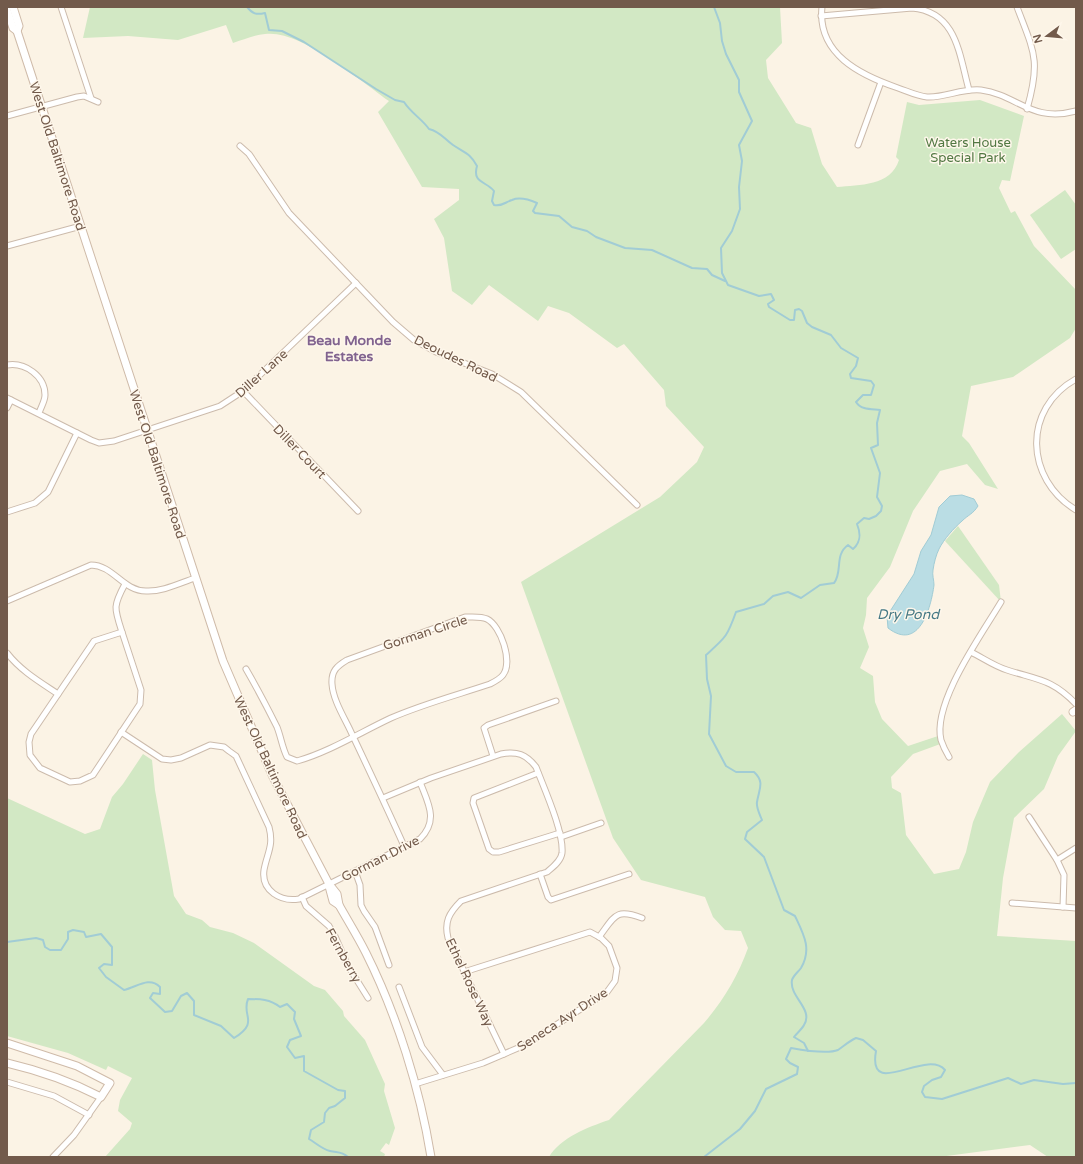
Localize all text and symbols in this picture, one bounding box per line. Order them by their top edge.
north arrow [1027,16,1067,56]
text: N [1030,33,1045,45]
street label: West Old Baltimore Road [25,80,89,233]
park label: Waters House Special Park [925,135,1011,166]
district label: Beau Monde Estates [307,332,391,365]
street label: Deoudes Road [411,332,500,386]
street label: Diller Lane [232,346,291,401]
street label: West Old Baltimore Road [125,388,189,541]
street label: Diller Court [269,421,329,482]
water label: Dry Pond [877,606,941,623]
street label: Gorman Circle [381,612,470,654]
street label: West Old Baltimore Road [230,694,310,841]
street label: Gorman Drive [339,832,422,885]
street label: Fernberry [322,925,365,986]
street label: Ethel Rose Way [442,936,497,1029]
street label: Seneca Ayr Drive [514,985,611,1055]

